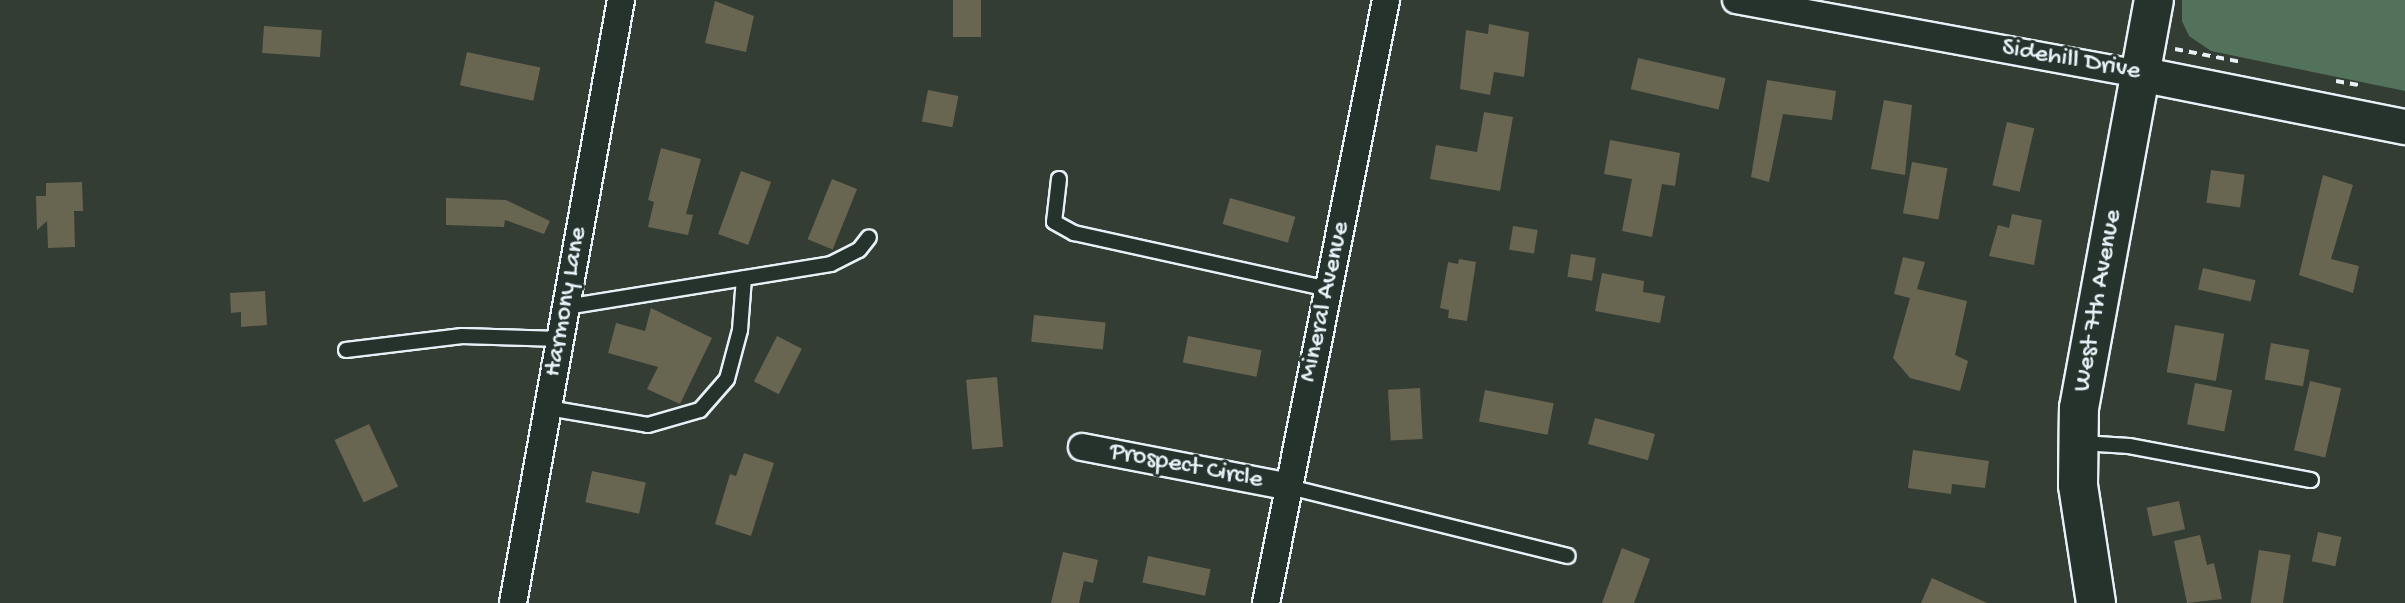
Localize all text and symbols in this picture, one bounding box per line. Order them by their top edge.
street label: Sidehill Drive [1999,33,2143,89]
street label: West 7th Avenue [2068,208,2130,394]
street label: Mineral Avenue [1294,219,1358,385]
street label: Harmony Lane [538,225,596,379]
street label: Prospect Circle [1107,437,1265,497]

